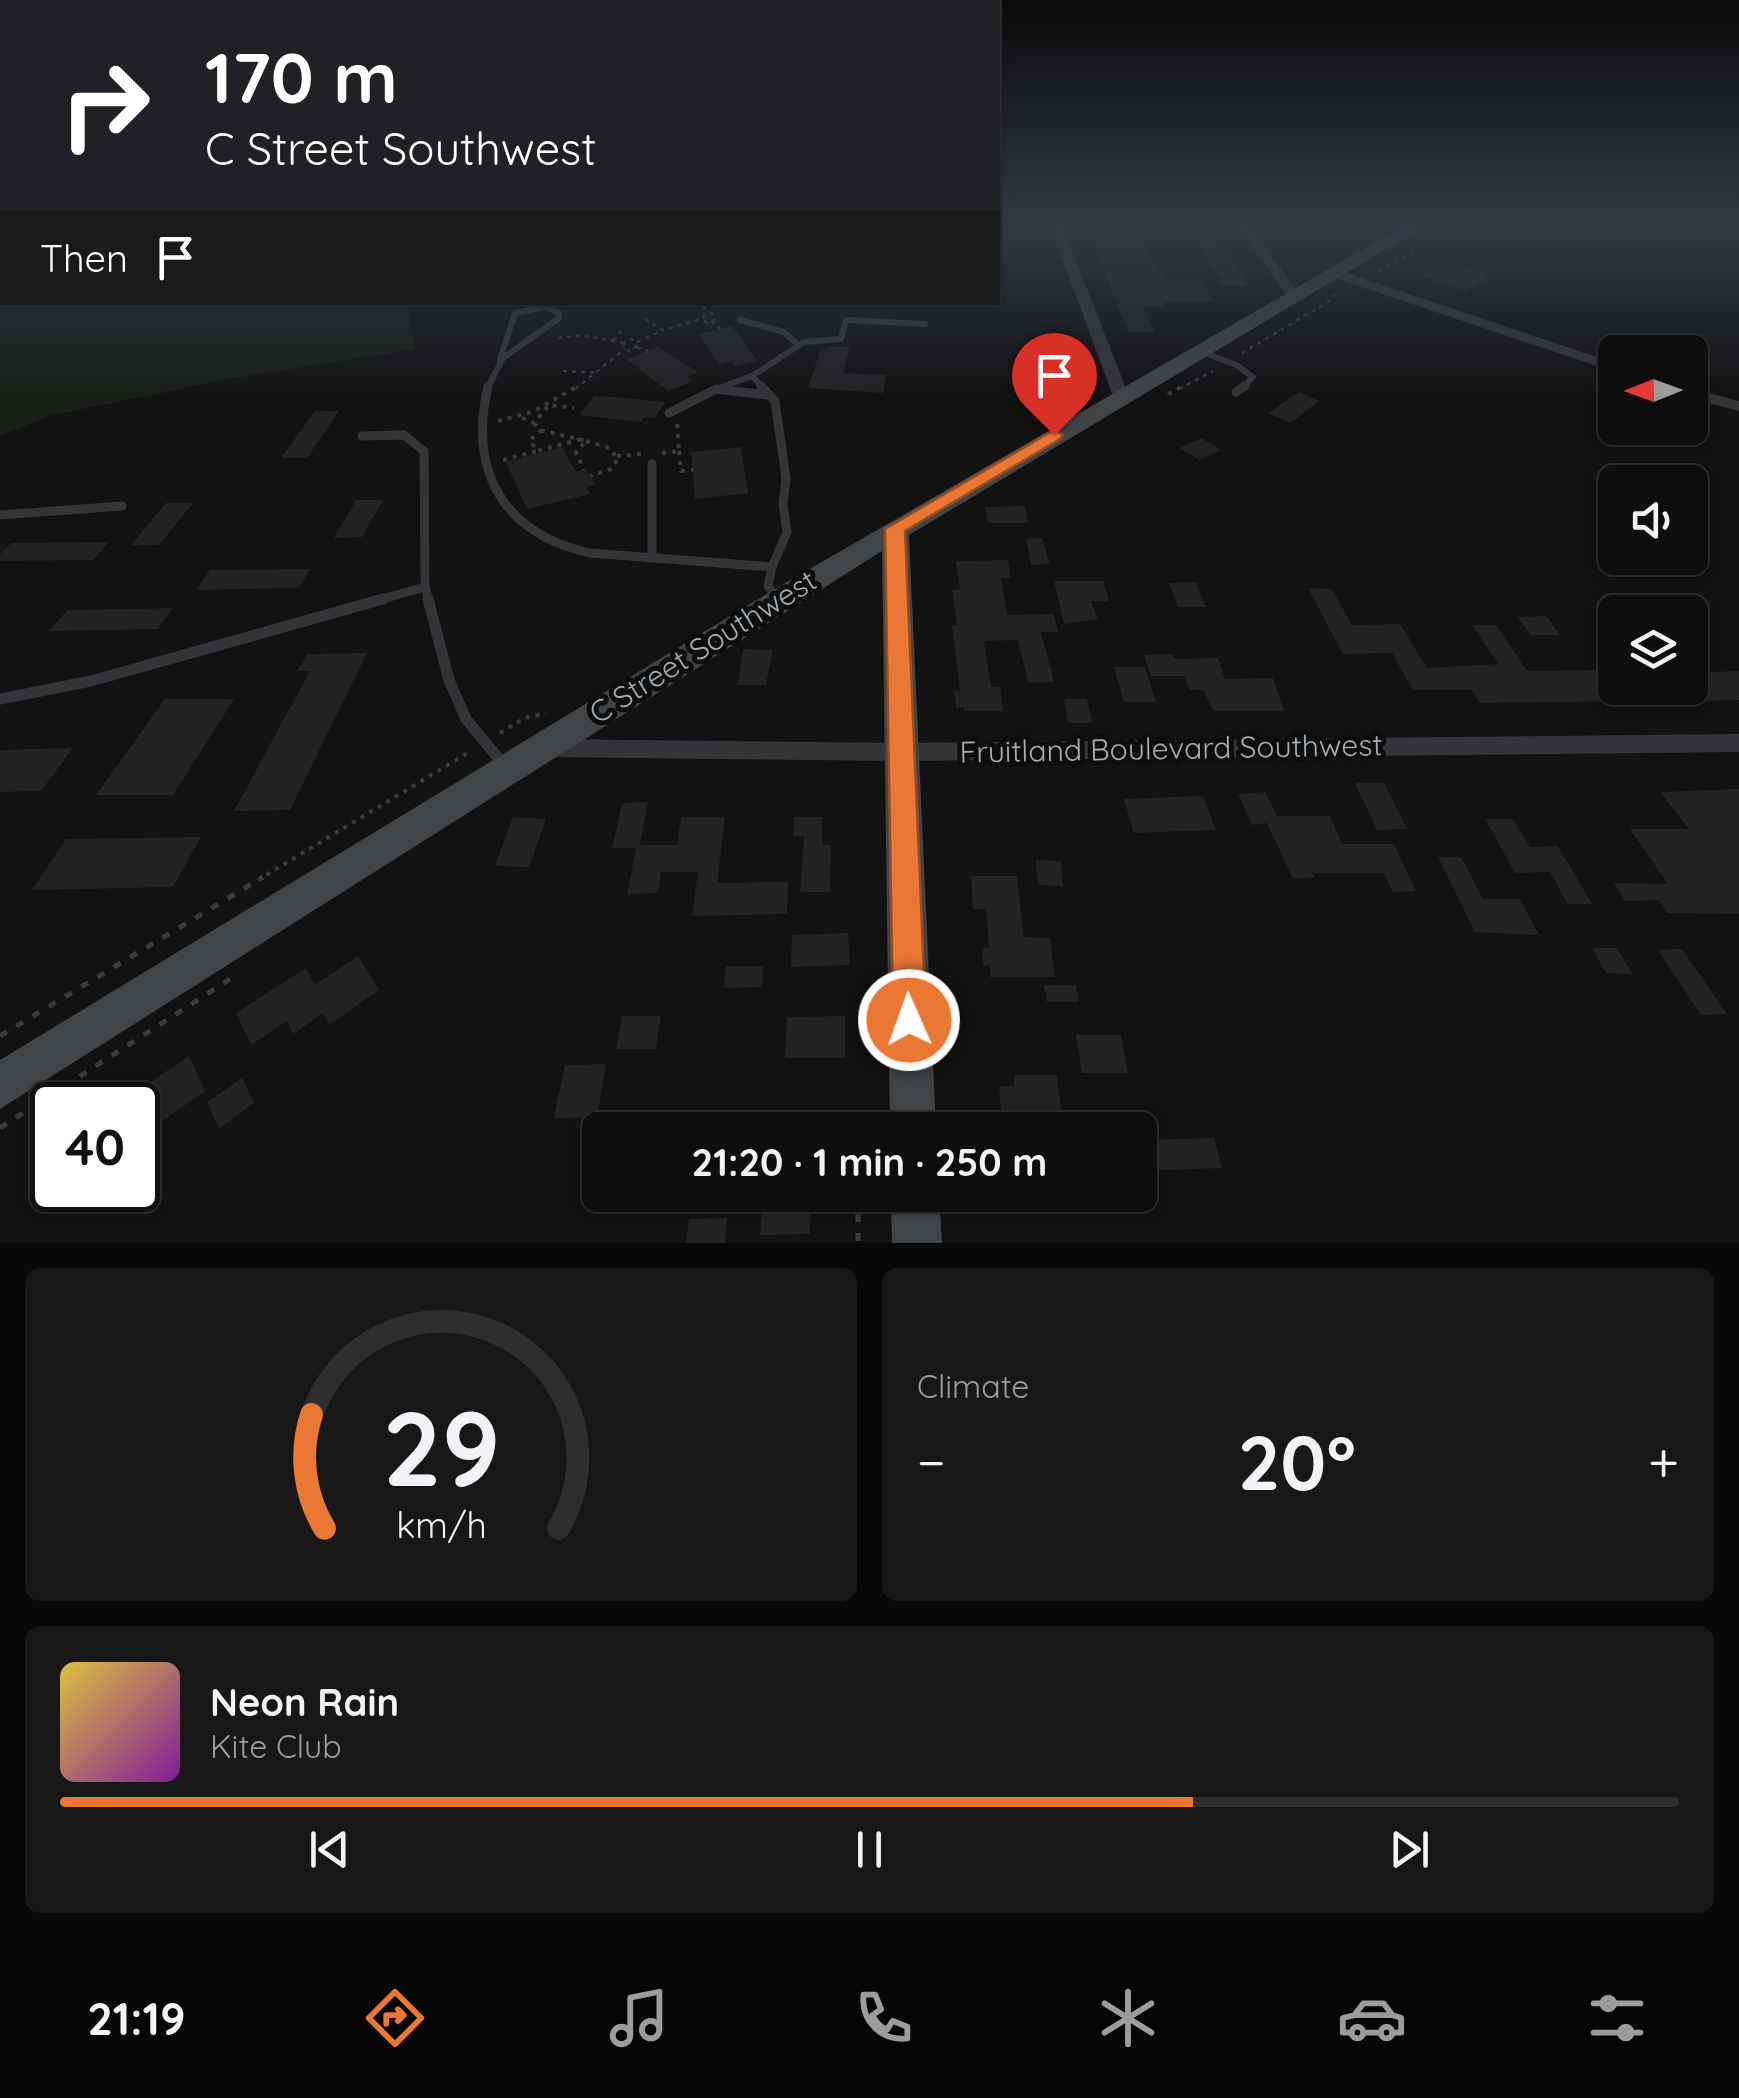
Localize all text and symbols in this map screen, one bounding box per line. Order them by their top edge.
text: 170 m [205,33,398,121]
icon: right [40,40,170,170]
text: C Street Southwest [205,120,596,176]
icon: arrive [148,230,203,285]
text: Then [40,234,128,282]
pin [1012,333,1097,436]
north arrow [1598,335,1708,445]
map controls [1598,335,1708,705]
icon: arrive [1027,348,1082,403]
button: sound [1598,465,1708,575]
street label: C Street Southwest [582,561,823,731]
button: layers [1598,595,1708,705]
street label: Fruitland Boulevard Southwest [959,725,1383,771]
position arrow [857,968,961,1072]
speed limit sign: 40 [30,1082,160,1212]
text: 21:20 · 1 min · 250 m [692,1138,1047,1186]
text: Climate [917,1366,1029,1406]
text: 29 [382,1382,500,1512]
text: 20° [1238,1415,1356,1509]
text: − [917,1427,946,1496]
text: + [1648,1427,1679,1496]
text: km/h [396,1502,486,1547]
text: Neon Rain [210,1678,399,1726]
text: Kite Club [210,1726,342,1766]
icon: previous [302,1822,357,1877]
icon: pause [842,1822,897,1877]
icon: next [1382,1822,1437,1877]
icon: directions [360,1983,430,2053]
icon: music [604,1983,674,2053]
icon: phone [849,1983,919,2053]
icon: climate [1093,1983,1163,2053]
icon: car [1337,1983,1407,2053]
icon: filters [1582,1983,1652,2053]
text: 21:19 [87,1990,186,2046]

